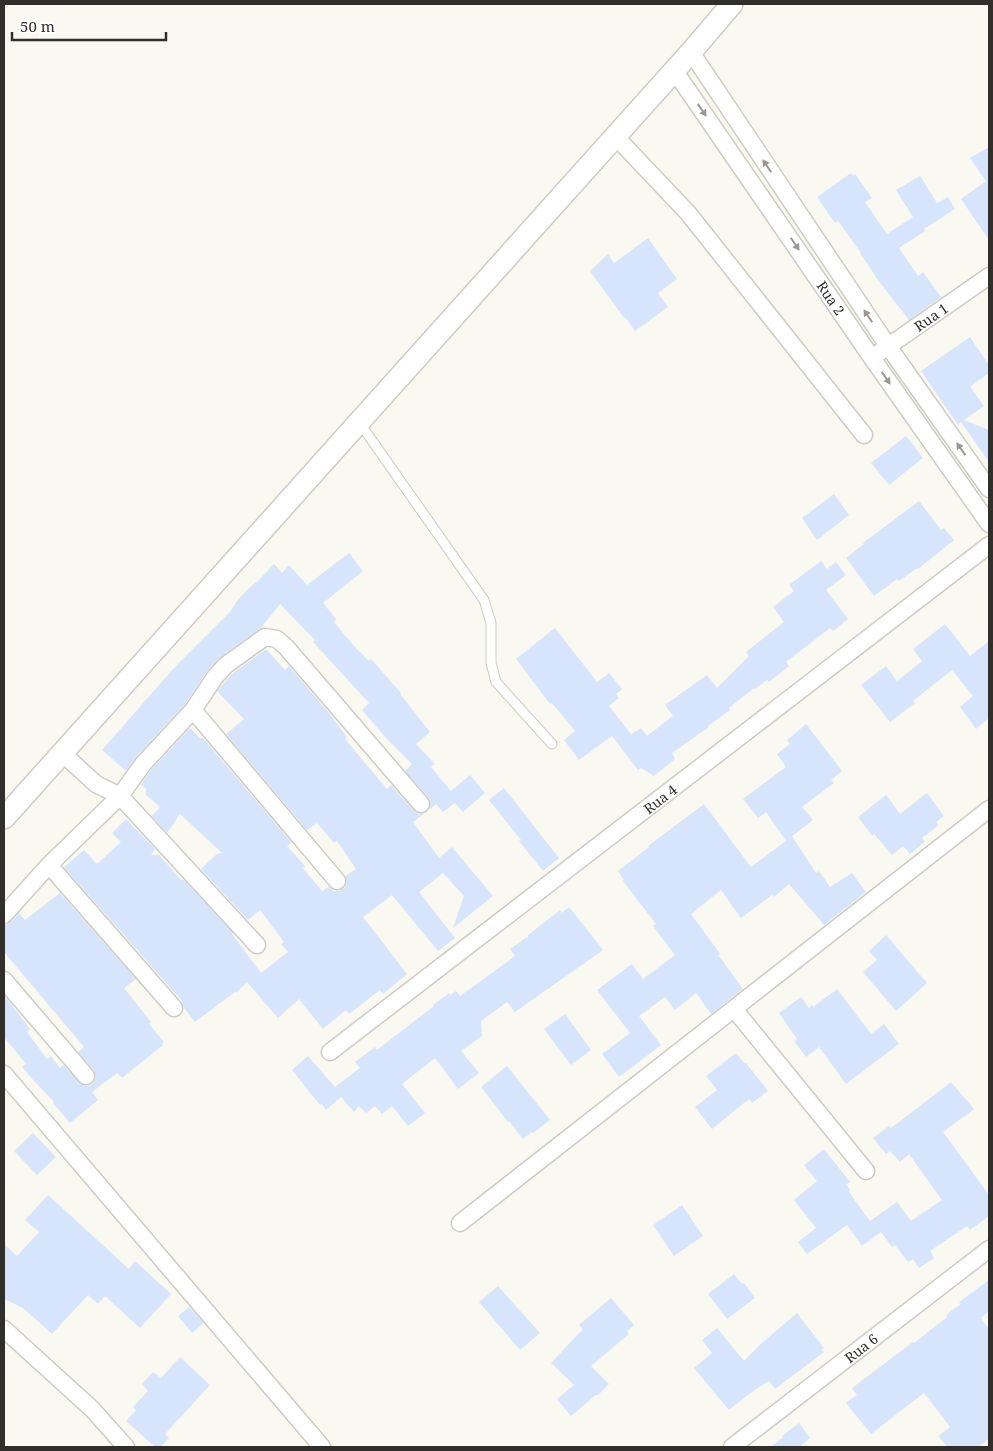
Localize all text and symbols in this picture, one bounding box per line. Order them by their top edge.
scale bar [12,10,166,42]
text: 50 m [20,16,55,36]
one-way arrow [697,103,707,117]
one-way arrow [763,160,772,173]
one-way arrow [790,237,800,251]
street label: Rua 2 [813,277,849,319]
street label: Rua 1 [910,298,952,336]
one-way arrow [863,309,873,323]
one-way arrow [881,371,891,385]
one-way arrow [956,442,966,456]
street label: Rua 4 [639,780,681,818]
street label: Rua 6 [840,1329,882,1367]

